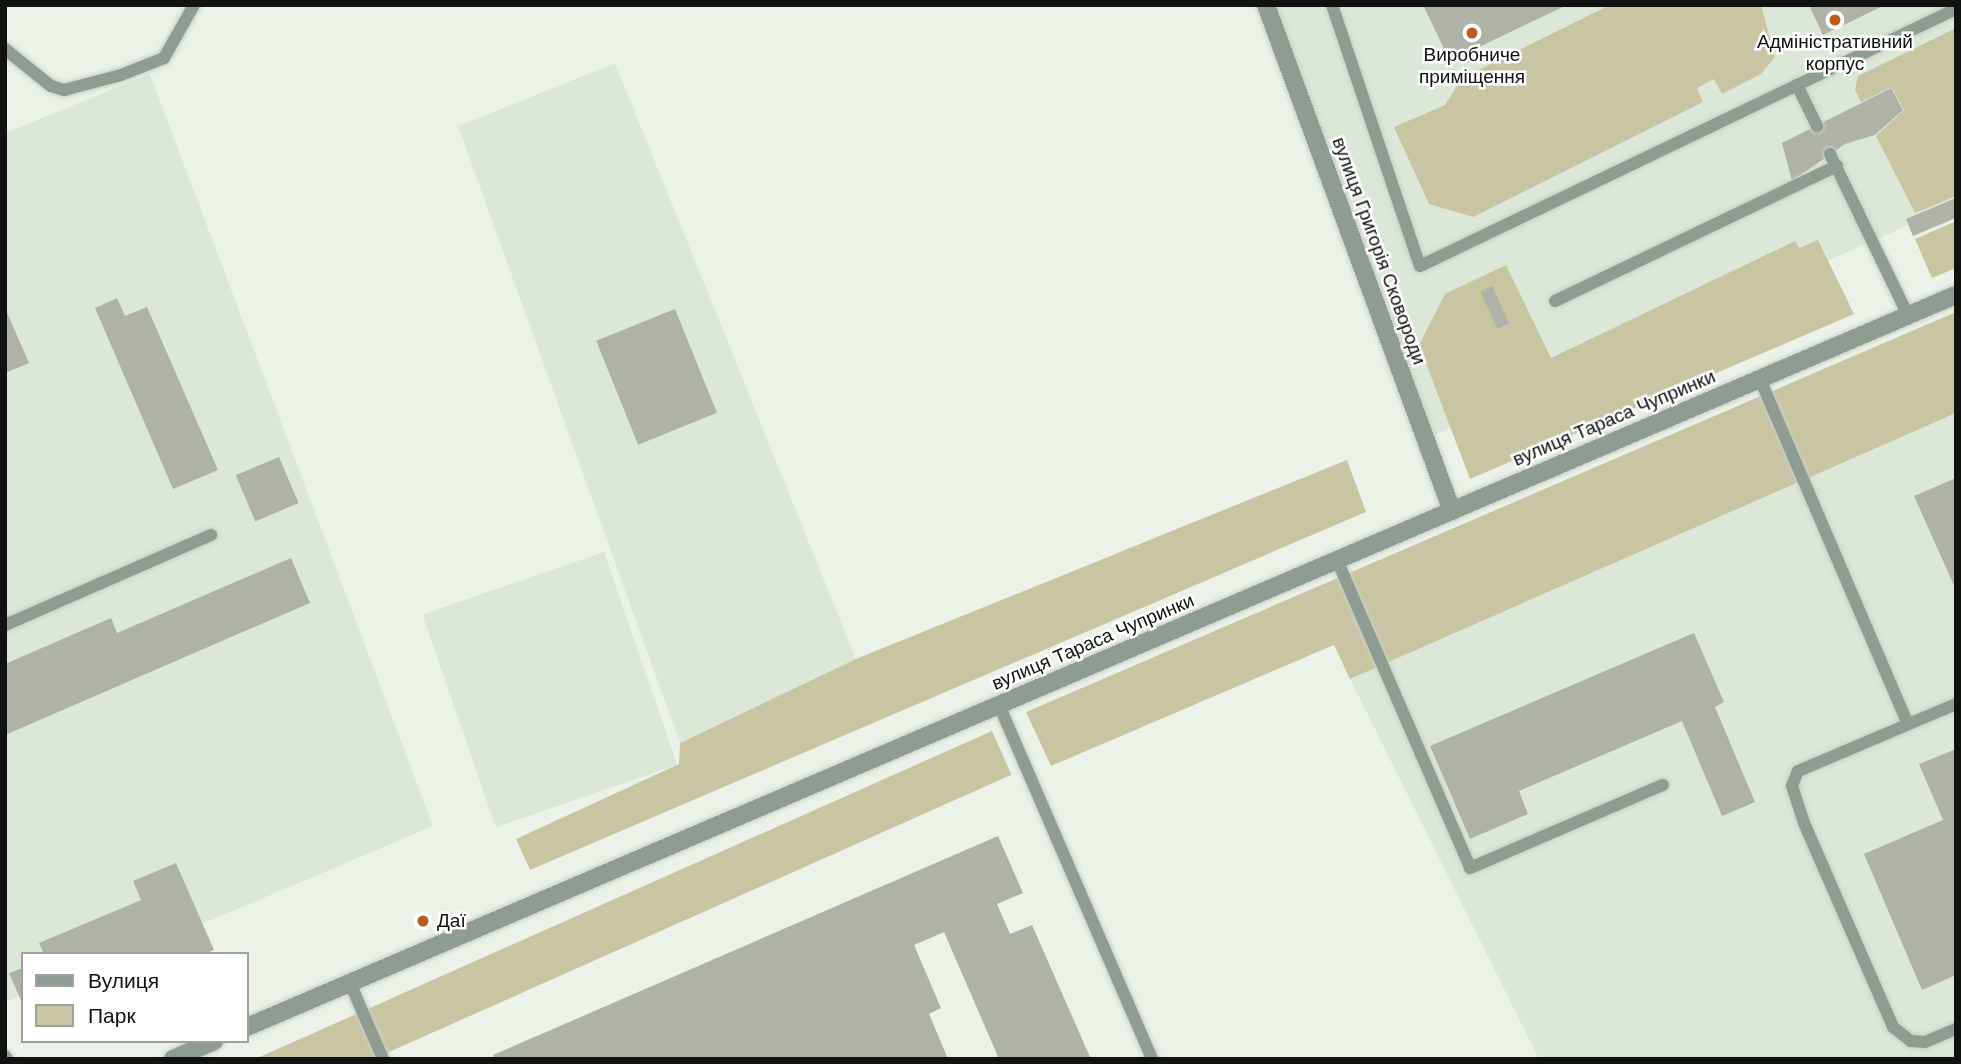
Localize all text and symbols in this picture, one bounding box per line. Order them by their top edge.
marker: Адміністративний корпус [1827,12,1843,28]
marker: Виробниче приміщення [1464,25,1480,41]
place label: Адміністративний корпус [1757,31,1913,75]
place label: Виробниче приміщення [1419,44,1525,88]
street label: вулиця Григорія Сковороди [1327,134,1431,368]
street label: вулиця Тараса Чупринки [1509,365,1719,471]
street label: вулиця Тараса Чупринки [988,589,1198,695]
place label: Даї [437,910,466,932]
marker: Даї [415,913,431,929]
legend [21,952,248,1043]
text: Вулиця [88,969,159,992]
text: Парк [88,1004,136,1027]

